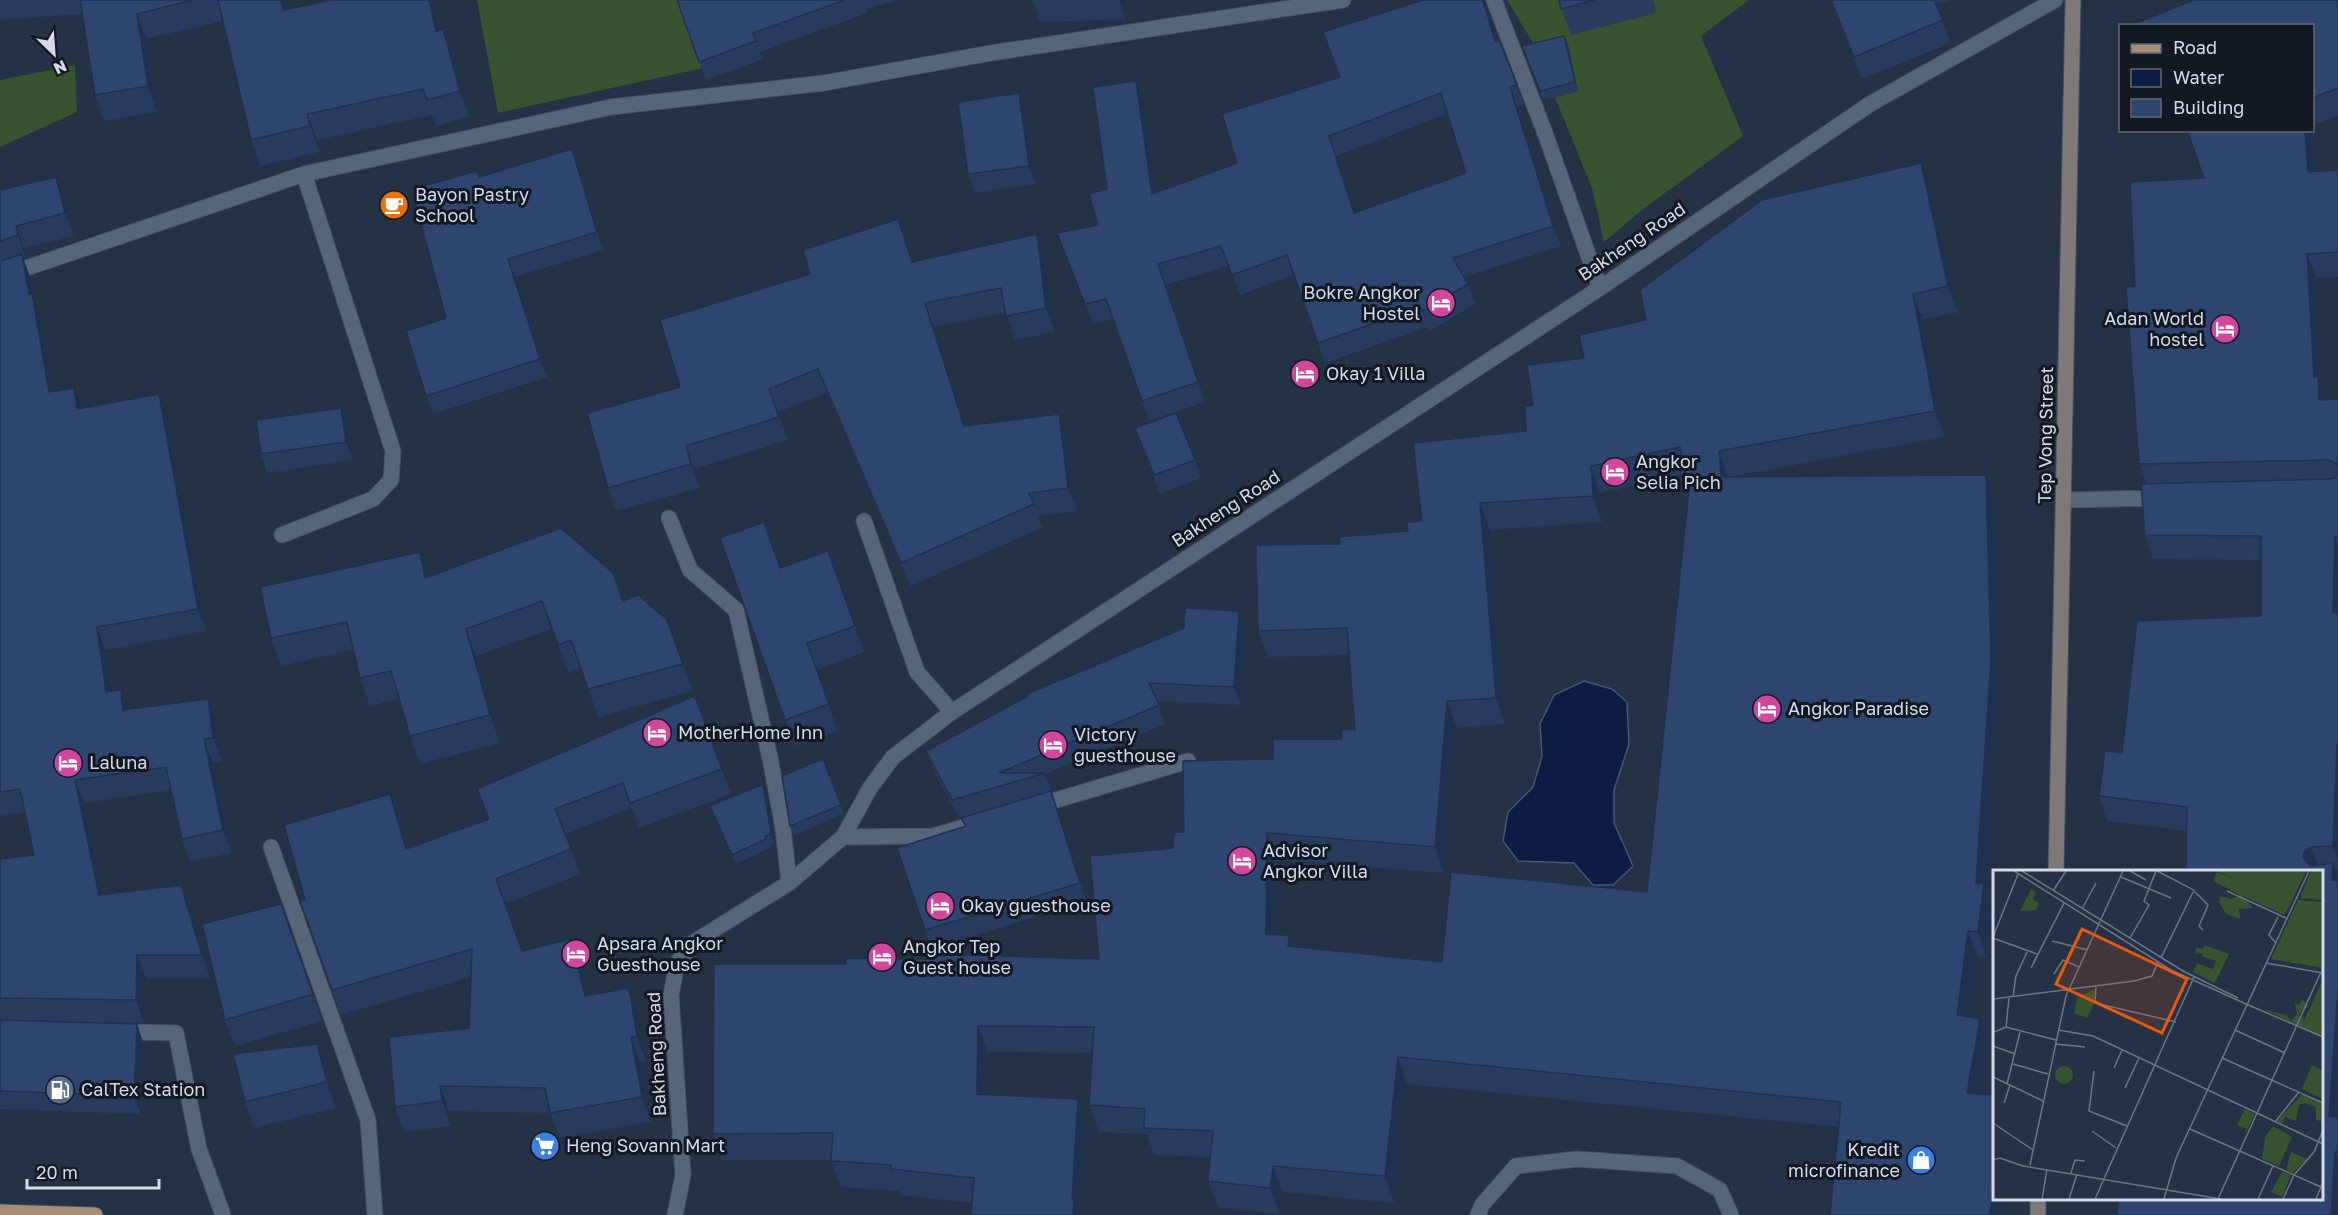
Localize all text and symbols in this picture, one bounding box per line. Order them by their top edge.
north arrow [24,24,84,84]
legend [2119,24,2314,132]
text: Road [2173,36,2217,58]
text: N [51,56,70,79]
text: Water [2173,66,2224,88]
text: Building [2173,96,2244,118]
place label: Bayon Pastry School [415,183,529,226]
cafe icon: Bayon Pastry School [378,189,410,221]
street label: Bakheng Road [1574,197,1689,285]
place label: Bokre Angkor Hostel [1303,281,1420,324]
hotel icon: Bokre Angkor Hostel [1425,287,1457,319]
place label: Adan World hostel [2104,307,2204,350]
hotel icon: Adan World hostel [2209,313,2241,345]
hotel icon: Okay 1 Villa [1289,358,1321,390]
place label: Okay 1 Villa [1326,362,1426,384]
street label: Tep Vong Street [2033,366,2057,504]
place label: Angkor Selia Pich [1636,450,1721,493]
hotel icon: Angkor Selia Pich [1599,456,1631,488]
street label: Bakheng Road [1167,465,1284,551]
hotel icon: Angkor Paradise [1751,693,1783,725]
place label: Angkor Paradise [1788,697,1929,719]
hotel icon: MotherHome Inn [641,717,673,749]
place label: MotherHome Inn [678,721,823,743]
place label: Victory guesthouse [1074,723,1176,766]
hotel icon: Victory guesthouse [1037,729,1069,761]
hotel icon: Laluna [52,747,84,779]
place label: Laluna [89,751,148,773]
place label: Advisor Angkor Villa [1263,839,1368,882]
hotel icon: Advisor Angkor Villa [1226,845,1258,877]
inset map [1993,870,2323,1200]
hotel icon: Okay guesthouse [924,890,956,922]
place label: Okay guesthouse [961,894,1111,916]
place label: Apsara Angkor Guesthouse [597,932,723,975]
place label: Angkor Tep Guest house [903,935,1011,978]
hotel icon: Apsara Angkor Guesthouse [560,938,592,970]
hotel icon: Angkor Tep Guest house [866,941,898,973]
street label: Bakheng Road [642,991,670,1117]
fuel station icon: CalTex Station [44,1074,76,1106]
place label: CalTex Station [81,1078,205,1100]
supermarket icon: Heng Sovann Mart [529,1130,561,1162]
place label: Heng Sovann Mart [566,1134,725,1156]
place label: Kredit microfinance [1788,1138,1900,1181]
shop icon: Kredit microfinance [1905,1144,1937,1176]
scale bar [27,1152,159,1190]
text: 20 m [36,1161,78,1183]

